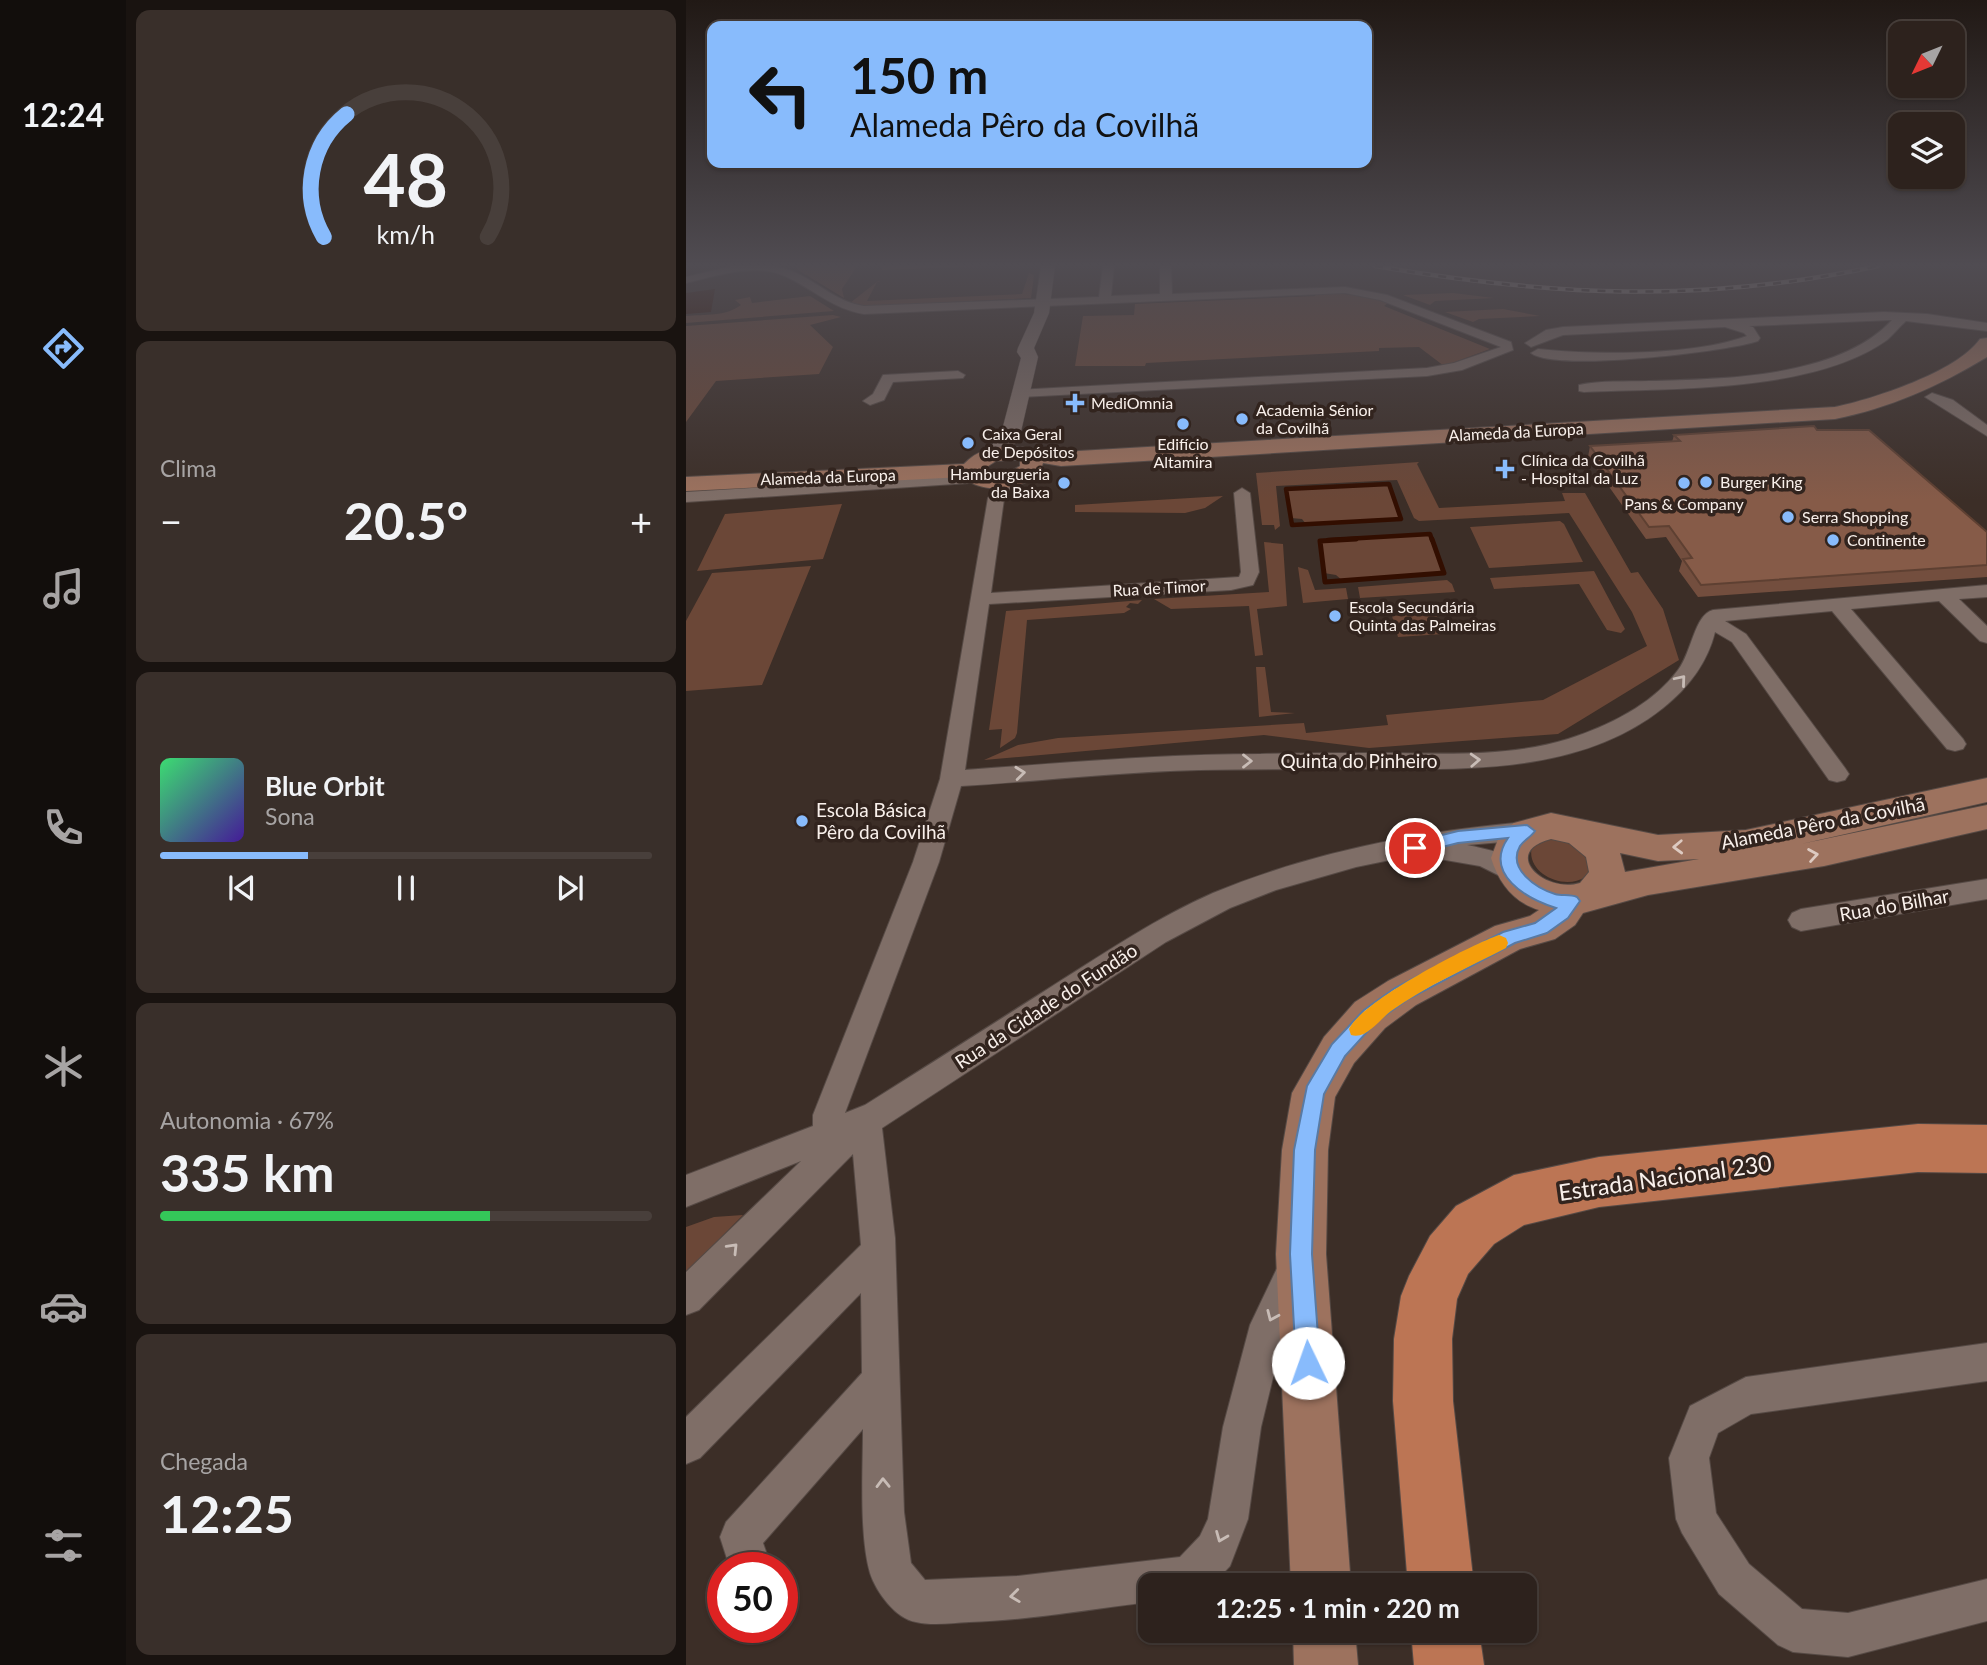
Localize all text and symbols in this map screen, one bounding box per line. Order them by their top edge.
north arrow [1888,21,1965,98]
map controls [1888,21,1965,189]
text: 150 m [850,46,988,104]
icon: left [735,49,826,140]
text: 12:24 [22,95,104,134]
text: Alameda Pêro da Covilhã [850,105,1199,144]
button: layers [1888,112,1965,189]
text: 48 [364,135,448,223]
text: km/h [377,218,435,248]
icon: directions [39,324,88,373]
marker: MediOmnia [1065,393,1085,413]
place label: MediOmnia [1091,393,1173,412]
place label: Academia Sénior da Covilhã [1256,400,1374,437]
marker: Academia Sénior da Covilhã [1234,411,1250,427]
marker: Edifício Altamira [1175,416,1191,432]
street label: Alameda da Europa [1448,418,1584,445]
place label: Caixa Geral de Depósitos [982,424,1075,461]
place label: Edifício Altamira [1154,434,1212,471]
marker: Caixa Geral de Depósitos [960,435,976,451]
place label: Clínica da Covilhã - Hospital da Luz [1521,450,1645,487]
text: Clima [160,454,217,482]
marker: Clínica da Covilhã - Hospital da Luz [1495,459,1515,479]
place label: Hamburgueria da Baixa [950,464,1050,501]
street label: Alameda da Europa [760,465,896,488]
place label: Burger King [1720,472,1803,491]
marker: Burger King [1698,474,1714,490]
marker: Hamburgueria da Baixa [1056,475,1072,491]
marker: Pans & Company [1676,475,1692,491]
text: 20.5° [344,489,468,551]
place label: Pans & Company [1624,494,1744,513]
text: − [160,498,182,544]
text: + [630,498,652,544]
place label: Serra Shopping [1802,507,1908,526]
marker: Serra Shopping [1780,509,1796,525]
place label: Continente [1847,530,1926,549]
marker: Continente [1825,532,1841,548]
icon: music [39,564,88,613]
street label: Rua de Timor [1112,576,1206,599]
place label: Escola Secundária Quinta das Palmeiras [1349,597,1496,634]
marker: Escola Secundária Quinta das Palmeiras [1327,608,1343,624]
one-way arrow [1672,675,1685,688]
street label: Quinta do Pinheiro [1280,749,1438,772]
one-way arrow [1470,753,1481,768]
one-way arrow [1242,754,1253,769]
one-way arrow [1014,766,1026,781]
text: Blue Orbit [265,770,385,802]
street label: Alameda Pêro da Covilhã [1719,791,1927,854]
place label: Escola Básica Pêro da Covilhã [816,798,946,843]
text: Sona [265,802,315,830]
icon: phone [39,803,88,852]
marker: Escola Básica Pêro da Covilhã [794,813,810,829]
pin [1385,818,1445,878]
icon: arrive [1396,829,1434,867]
one-way arrow [1672,840,1683,855]
one-way arrow [1807,848,1819,863]
icon: previous [223,869,261,907]
icon: pause [387,869,425,907]
icon: next [551,869,589,907]
street label: Rua do Bilhar [1837,884,1951,925]
street label: Rua da Cidade do Fundão [950,938,1141,1073]
icon: climate [39,1042,88,1091]
text: Autonomia · 67% [160,1106,334,1134]
text: 335 km [160,1141,334,1203]
street label: Estrada Nacional 230 [1556,1148,1773,1206]
one-way arrow [725,1243,738,1256]
icon: car [39,1282,88,1331]
one-way arrow [1266,1309,1280,1321]
position arrow [1271,1326,1345,1400]
text: Chegada [160,1447,248,1475]
one-way arrow [876,1477,891,1488]
text: 12:25 [160,1482,294,1544]
icon: filters [39,1521,88,1570]
one-way arrow [1215,1530,1229,1542]
speed limit sign: 50 [707,1552,798,1643]
one-way arrow [1009,1588,1021,1603]
text: 12:25 · 1 min · 220 m [1215,1592,1460,1624]

